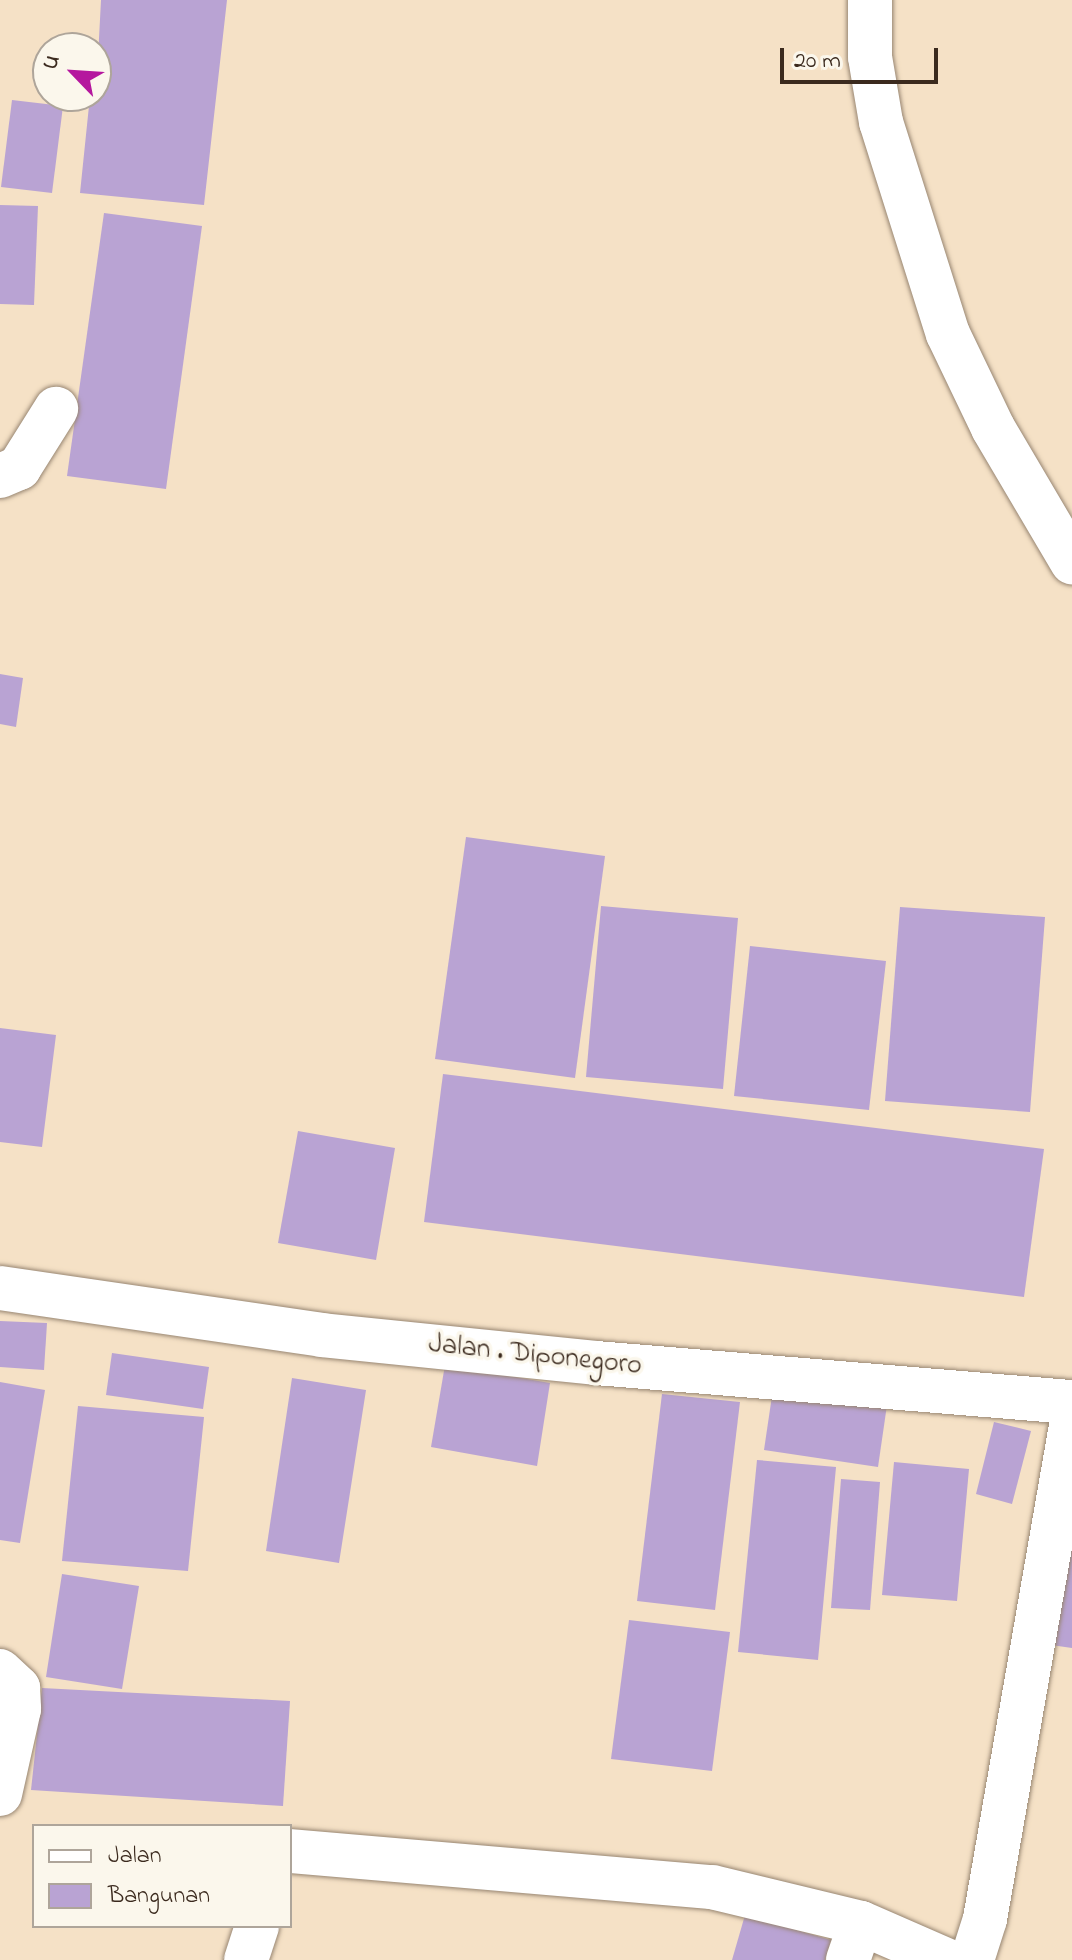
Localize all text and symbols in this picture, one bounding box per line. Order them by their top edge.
north arrow [32,32,112,112]
scale bar [784,32,942,82]
text: 20 m [794,44,841,79]
text: U [35,50,70,76]
street label: Jalan . Diponegoro [427,1328,643,1384]
legend [32,1824,292,1928]
text: Jalan [108,1839,162,1874]
text: Bangunan [108,1879,210,1914]

